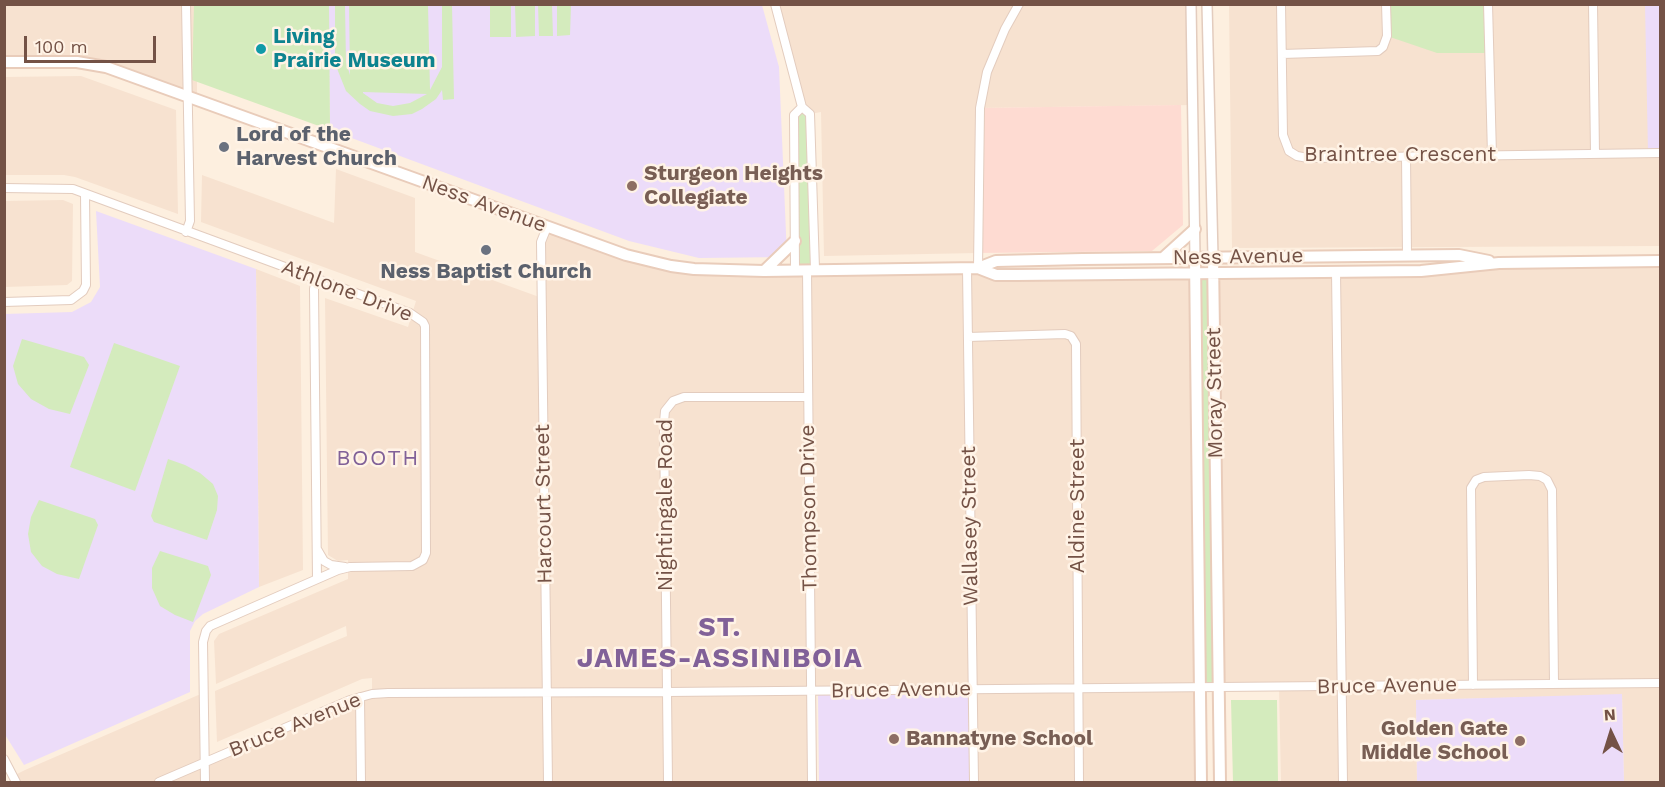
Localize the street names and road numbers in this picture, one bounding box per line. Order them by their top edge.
street label: Braintree Crescent [1304,142,1496,168]
street label: Ness Avenue [418,170,550,238]
street label: Ness Avenue [1172,243,1304,271]
street label: Athlone Drive [278,254,416,328]
street label: Moray Street [1201,327,1229,459]
street label: Nightingale Road [653,419,679,591]
street label: Harcourt Street [530,424,558,584]
street label: Thompson Drive [795,424,823,592]
street label: Aldine Street [1065,439,1091,573]
street label: Wallasey Street [956,446,984,606]
street label: Bruce Avenue [1317,672,1457,700]
street label: Bruce Avenue [831,676,971,704]
street label: Bruce Avenue [225,687,365,763]

